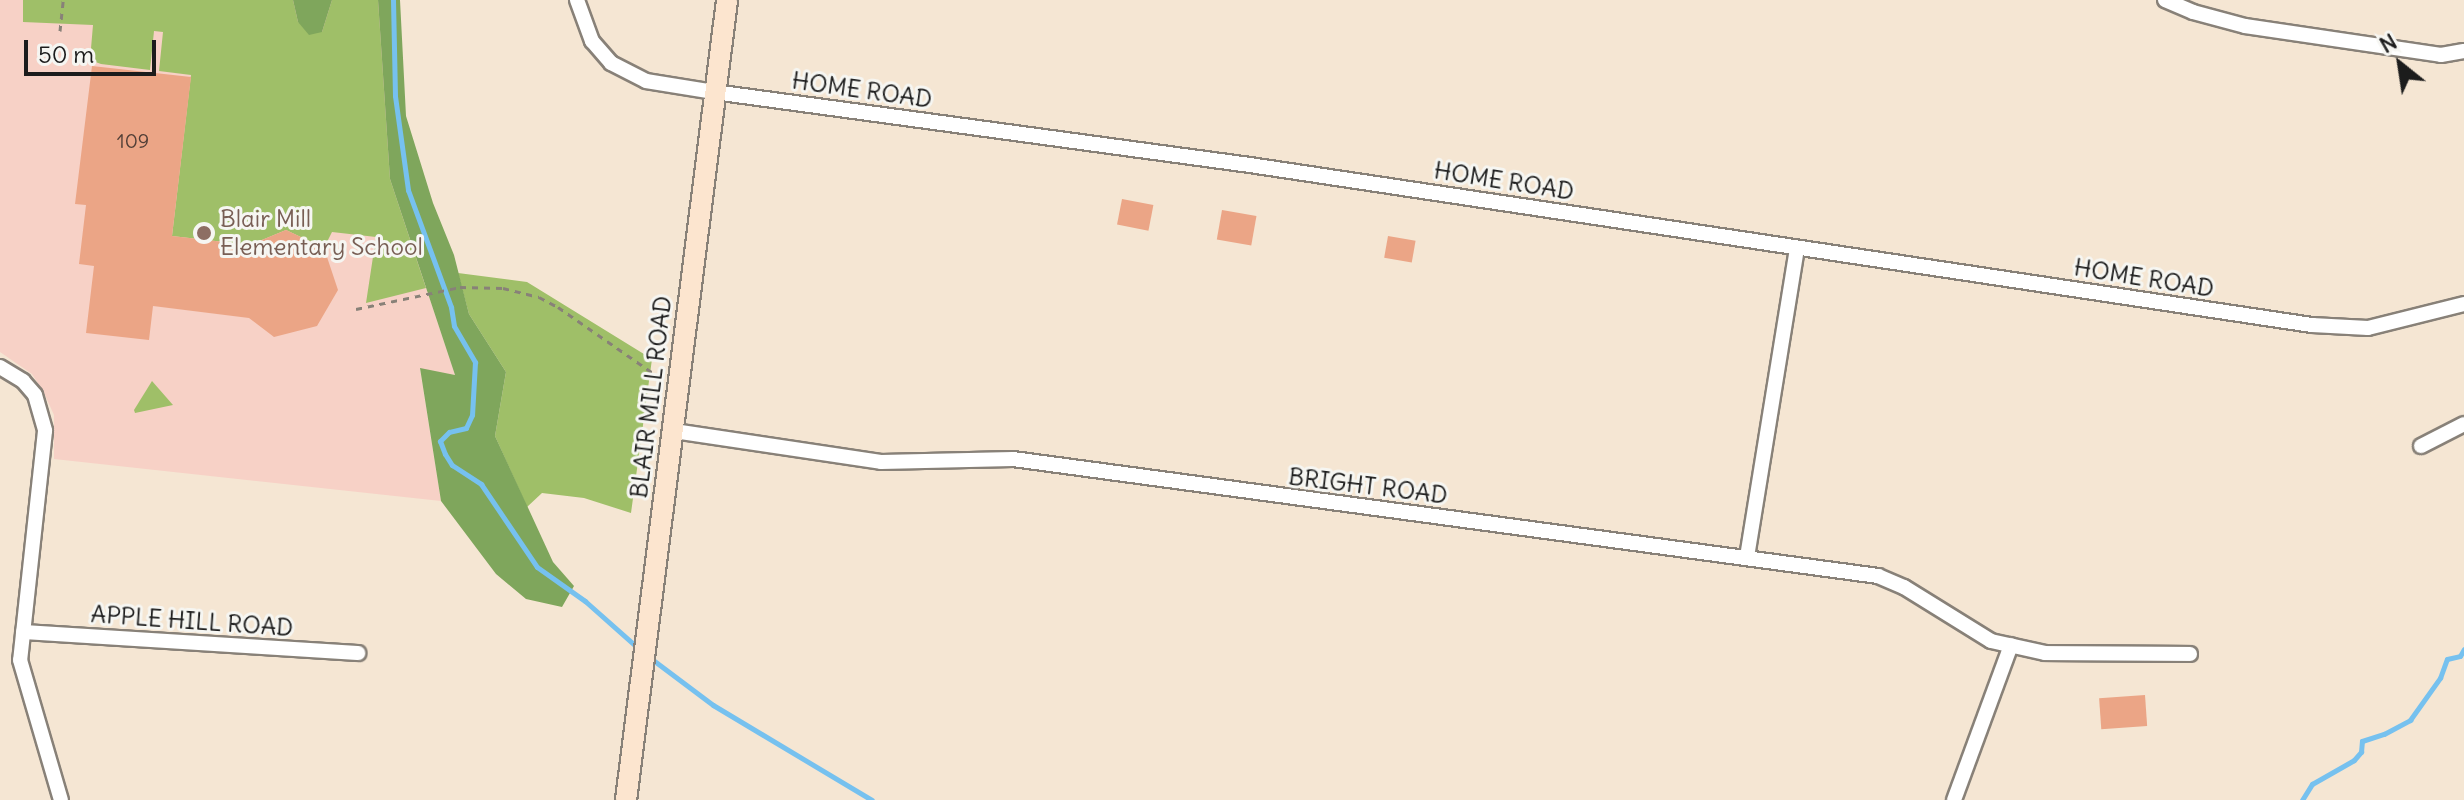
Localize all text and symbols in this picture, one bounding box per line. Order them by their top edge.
scale bar [28,24,160,74]
north arrow [2360,24,2440,104]
text: N [2374,27,2402,59]
text: 50 m [38,39,94,69]
street label: HOME ROAD [790,66,934,114]
house number: 109 [117,128,149,152]
street label: HOME ROAD [1432,156,1576,206]
place label: Blair Mill Elementary School [220,205,423,261]
marker: Blair Mill Elementary School [195,224,213,242]
street label: HOME ROAD [2072,253,2216,303]
street label: BLAIR MILL ROAD [624,294,678,500]
street label: BRIGHT ROAD [1287,462,1449,510]
street label: APPLE HILL ROAD [90,600,294,642]

